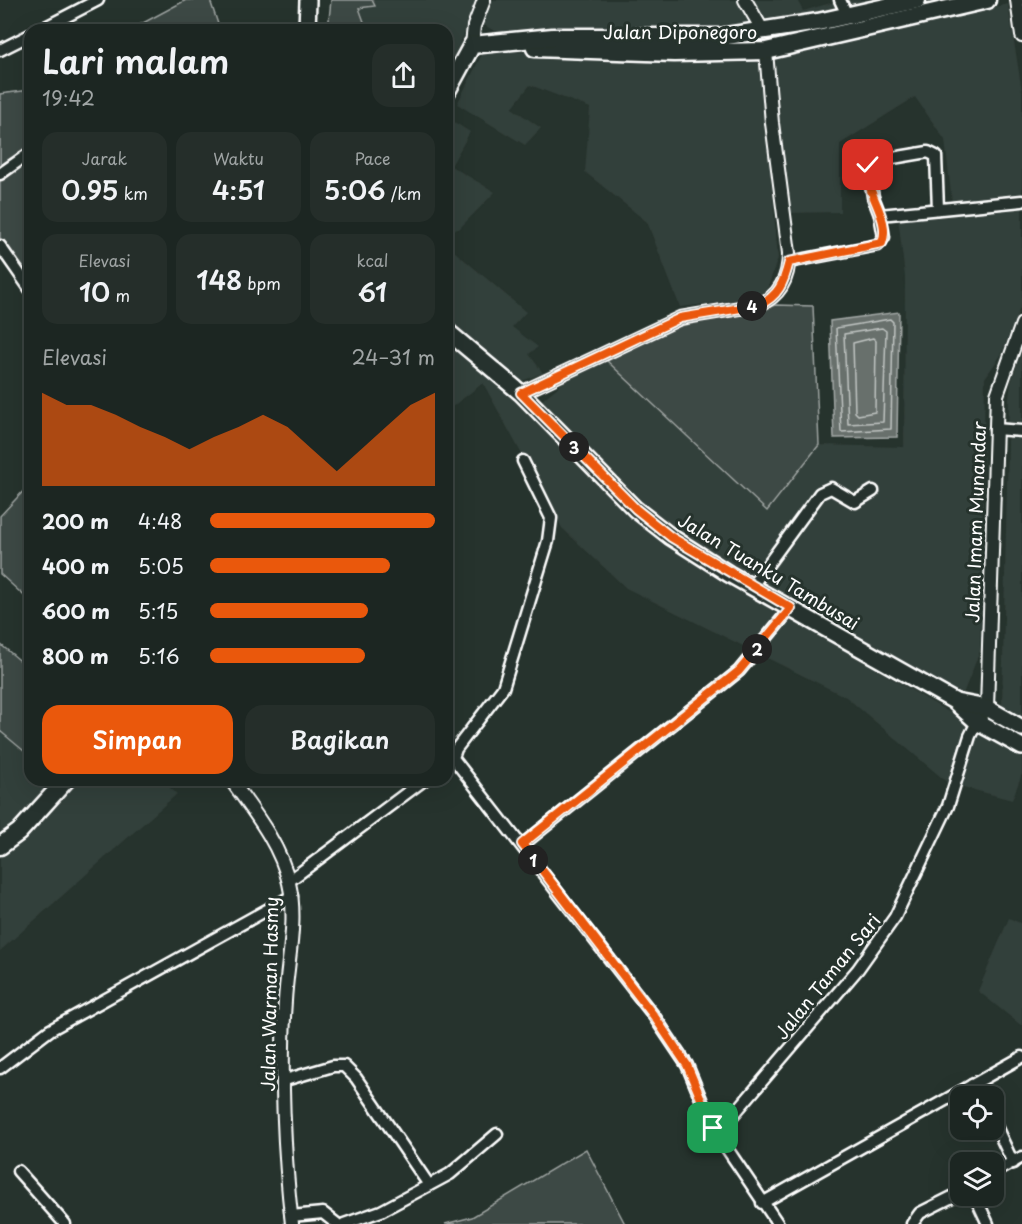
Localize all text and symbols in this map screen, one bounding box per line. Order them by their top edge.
street label: Jalan Diponegoro [603,18,757,45]
text: Lari malam [42,35,229,85]
button: share [372,44,435,107]
text: 19:42 [42,83,95,113]
pin [842,139,893,190]
text: Jarak [82,146,127,170]
text: Waktu [213,146,264,170]
text: Pace [354,146,391,170]
icon: check [851,148,884,181]
text: 0.95 [61,170,119,209]
text: 4:51 [212,170,265,209]
text: 5:06 [324,170,385,209]
text: km [119,181,148,205]
text: /km [385,181,421,205]
text: Elevasi [78,248,131,272]
text: kcal [357,248,388,272]
text: 148 [196,260,242,299]
text: bpm [242,271,281,295]
text: 10 [79,272,110,311]
text: 61 [358,272,387,311]
text: m [110,283,130,307]
pin: 4 [737,291,767,321]
text: 4 [747,294,757,318]
text: Elevasi [42,342,107,372]
text: 24–31 m [352,342,435,372]
street label: Jalan Imam Munandar [958,421,992,623]
pin: 3 [559,432,589,462]
text: 3 [569,435,579,459]
text: 200 m [42,506,109,536]
text: 4:48 [138,506,182,536]
street label: Jalan Tuanku Tambusai [673,506,865,636]
text: 400 m [42,551,110,581]
text: 5:05 [138,551,184,581]
text: 600 m [42,596,110,626]
text: 5:15 [138,596,178,626]
pin: 2 [742,634,772,664]
text: 2 [751,637,763,661]
text: 800 m [42,641,109,671]
text: 5:16 [138,641,180,671]
button: Simpan [42,705,233,774]
button: Bagikan [245,705,435,774]
pin: 1 [518,845,548,875]
text: 1 [529,848,537,872]
street label: Jalan Warman Hasmy [254,896,284,1092]
street label: Jalan Taman Sari [768,907,886,1045]
map controls [950,1086,1004,1206]
button: locate [950,1086,1004,1140]
pin [687,1102,738,1153]
icon: arrive [696,1111,729,1144]
button: layers [950,1152,1004,1206]

